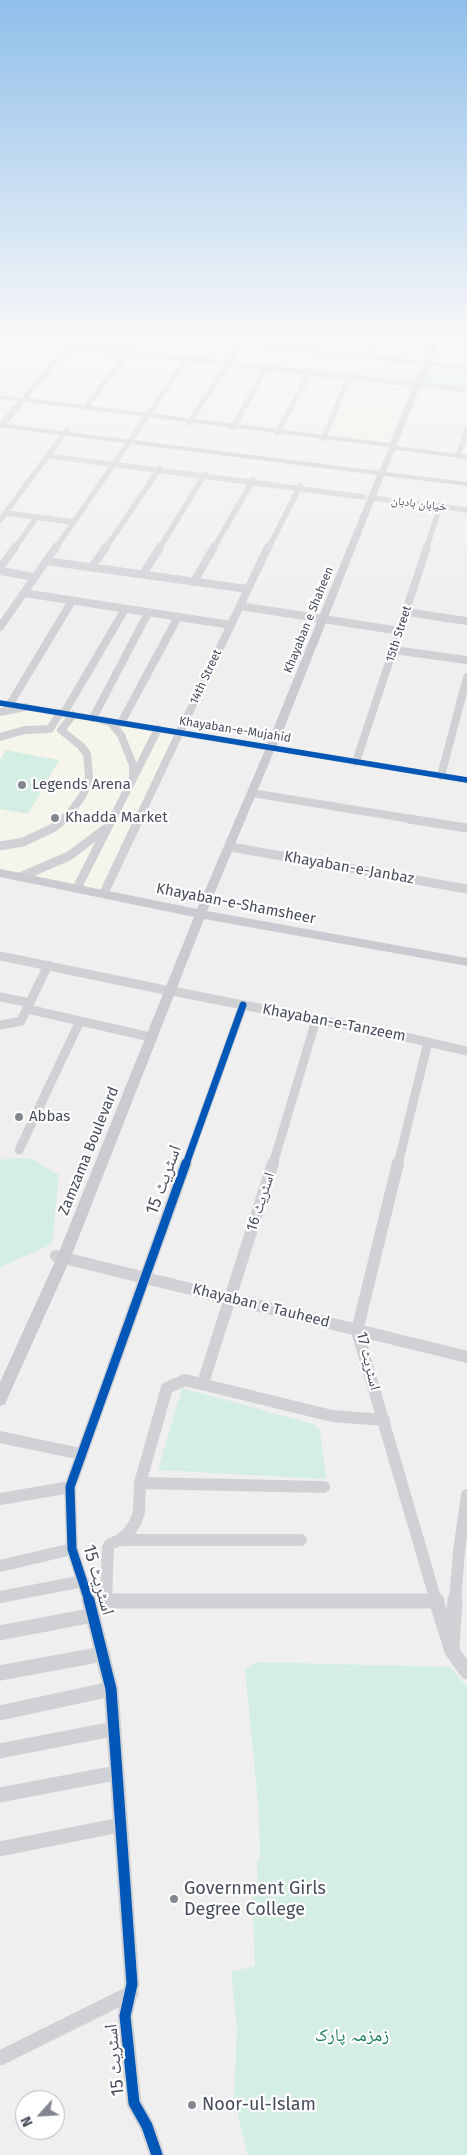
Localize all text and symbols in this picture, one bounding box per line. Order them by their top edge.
street label: خیابان بادبان [390,493,448,515]
street label: Khayaban e Shaheen [281,565,337,675]
street label: 15th Street [383,604,415,664]
street label: 14th Street [187,647,225,707]
street label: Khayaban-e-Mujahid [178,714,292,746]
place label: Legends Arena [32,776,131,794]
marker: Legends Arena [16,779,28,791]
place label: Khadda Market [65,809,168,827]
marker: Khadda Market [49,812,61,824]
street label: Khayaban-e-Janbaz [283,848,415,888]
street label: Khayaban-e-Shamsheer [155,880,317,928]
street label: Khayaban-e-Tanzeem [261,1000,407,1046]
street label: Zamzama Boulevard [55,1084,123,1218]
place label: Abbas [29,1108,70,1126]
marker: Abbas [13,1111,25,1123]
street label: اسٹریٹ 15 [141,1142,187,1218]
street label: اسٹریٹ 16 [243,1170,279,1234]
street label: Khayaban e Tauheed [191,1280,331,1332]
street label: اسٹریٹ 17 [352,1330,384,1392]
street label: اسٹریٹ 15 [78,1542,118,1618]
place label: Government Girls Degree College [184,1878,326,1920]
marker: Government Girls Degree College [168,1893,180,1905]
street label: اسٹریٹ 15 [100,2023,130,2097]
park label: زمزمہ پارک [315,2025,389,2047]
north arrow [15,2090,65,2140]
place label: Noor-ul-Islam [202,2094,316,2116]
marker: Noor-ul-Islam [186,2099,198,2111]
text: N [17,2113,37,2129]

